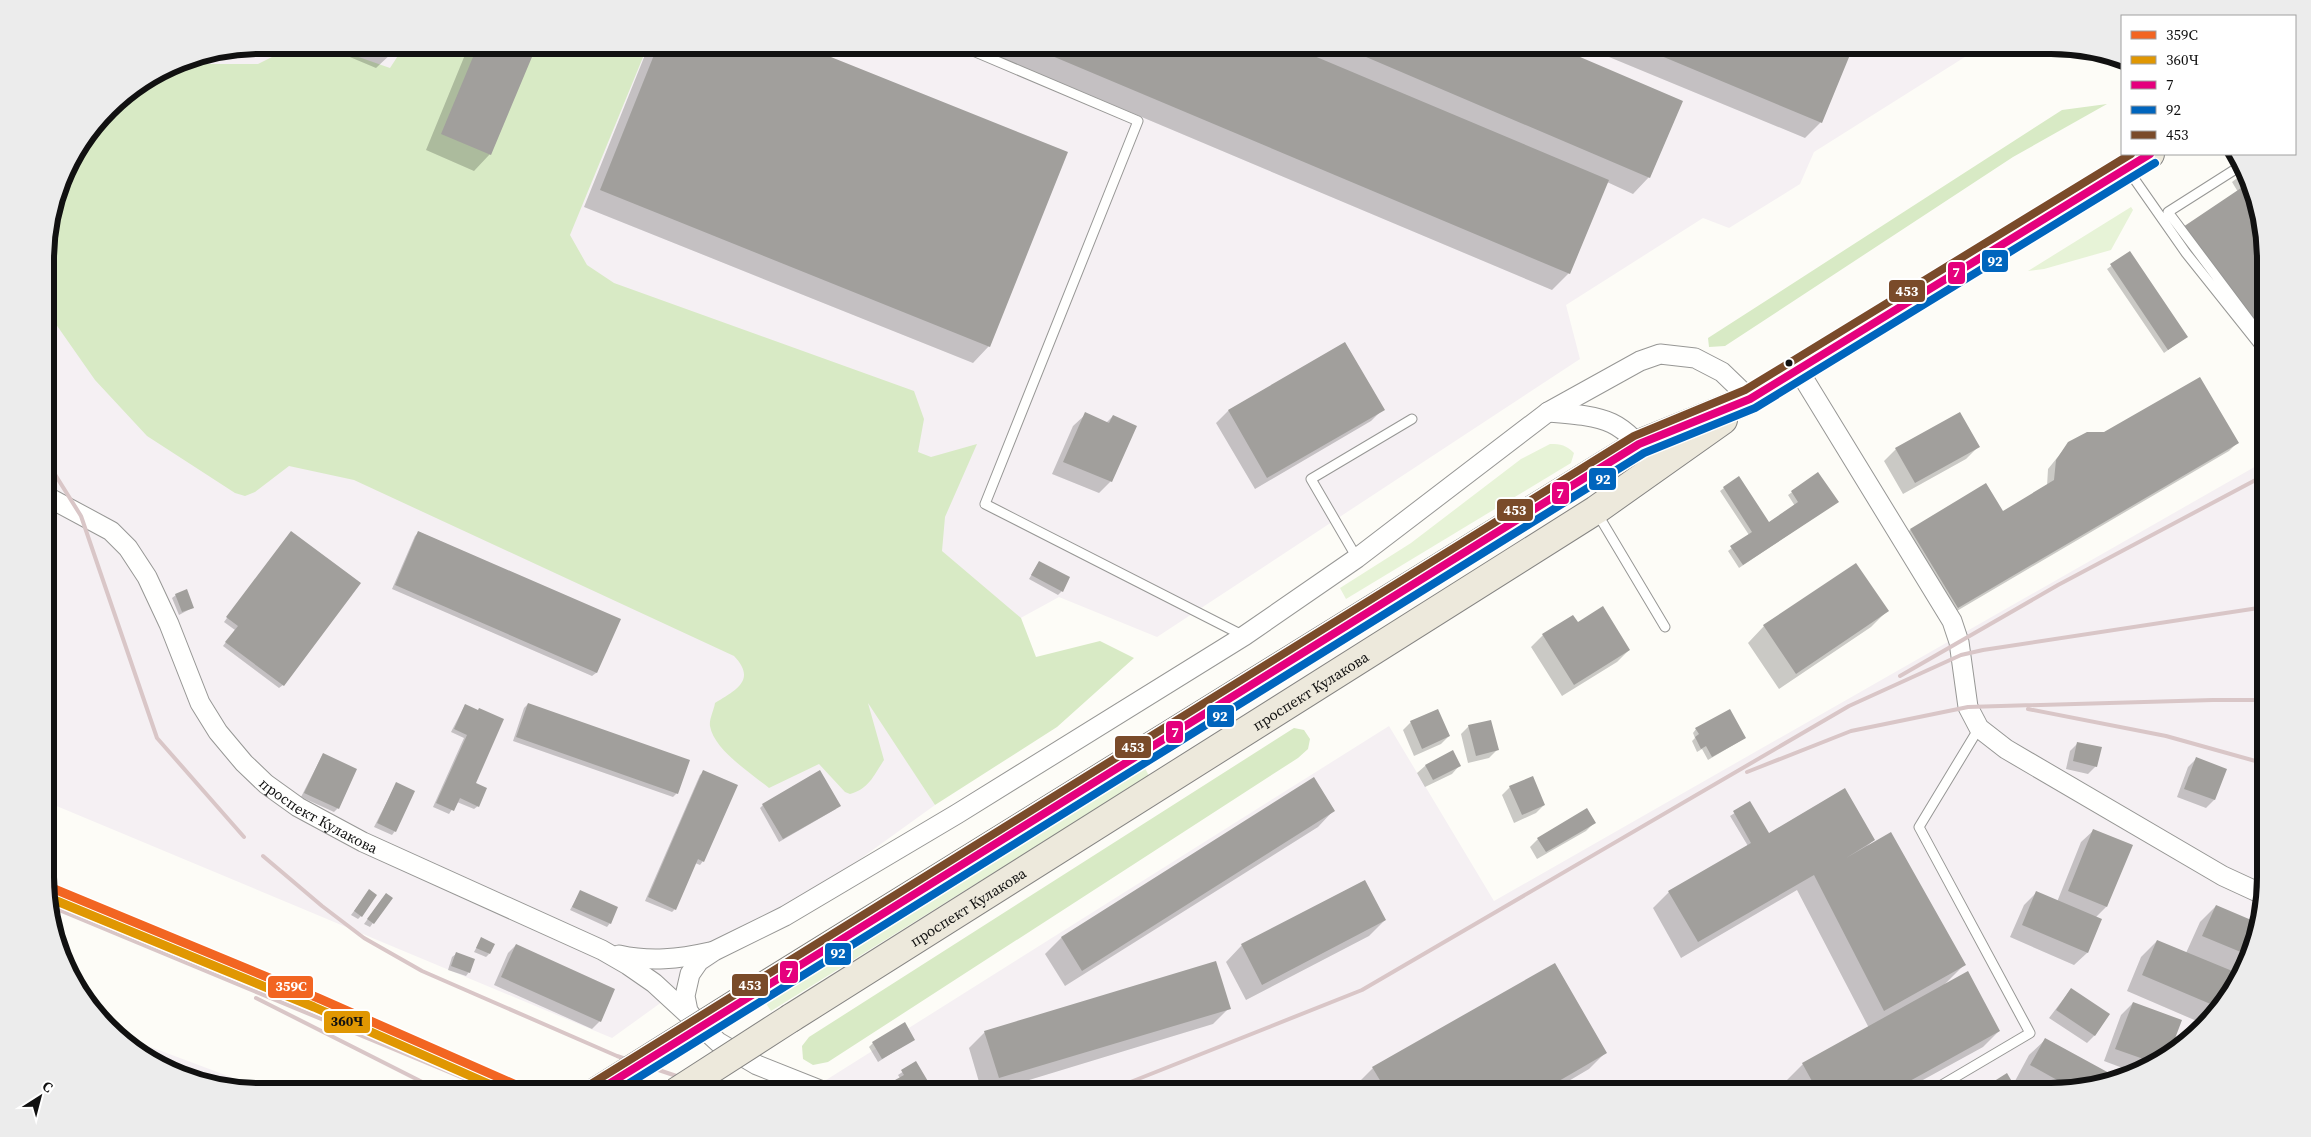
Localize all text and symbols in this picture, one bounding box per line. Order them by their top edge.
legend [2121,15,2296,155]
text: 359С [2166,24,2198,45]
text: 360Ч [2166,49,2199,70]
text: 7 [2166,74,2174,95]
text: 92 [2166,99,2181,120]
text: 453 [2166,124,2189,145]
line badge: 92 [1981,249,2009,273]
text: 92 [1987,251,2003,271]
line badge: 7 [1947,261,1966,285]
text: 7 [1952,262,1960,282]
line badge: 453 [1888,279,1926,303]
text: 453 [1896,281,1919,301]
unlabelled marker [1784,358,1794,368]
line badge: 92 [1588,467,1617,491]
text: 92 [1595,469,1611,489]
line badge: 7 [1551,481,1570,505]
text: 7 [1556,483,1564,503]
line badge: 453 [1496,498,1534,522]
text: 453 [1504,500,1527,520]
street label: проспект Кулакова [1248,646,1373,735]
line badge: 92 [1206,704,1235,728]
text: 92 [1212,706,1228,726]
line badge: 7 [1165,720,1184,744]
text: 7 [1171,722,1179,742]
line badge: 453 [1114,735,1152,759]
text: 453 [1122,737,1145,757]
street label: проспект Кулакова [255,773,382,858]
street label: проспект Кулакова [906,862,1030,951]
line badge: 92 [824,942,852,966]
text: 92 [830,943,846,963]
line badge: 7 [779,960,799,984]
text: 7 [785,962,793,982]
line badge: 453 [731,973,769,997]
line badge: 359С [267,975,314,999]
text: 453 [739,975,762,995]
text: 359С [275,976,307,996]
line badge: 360Ч [323,1010,371,1034]
text: 360Ч [331,1011,363,1031]
north arrow [15,1072,65,1122]
text: С [38,1076,57,1097]

